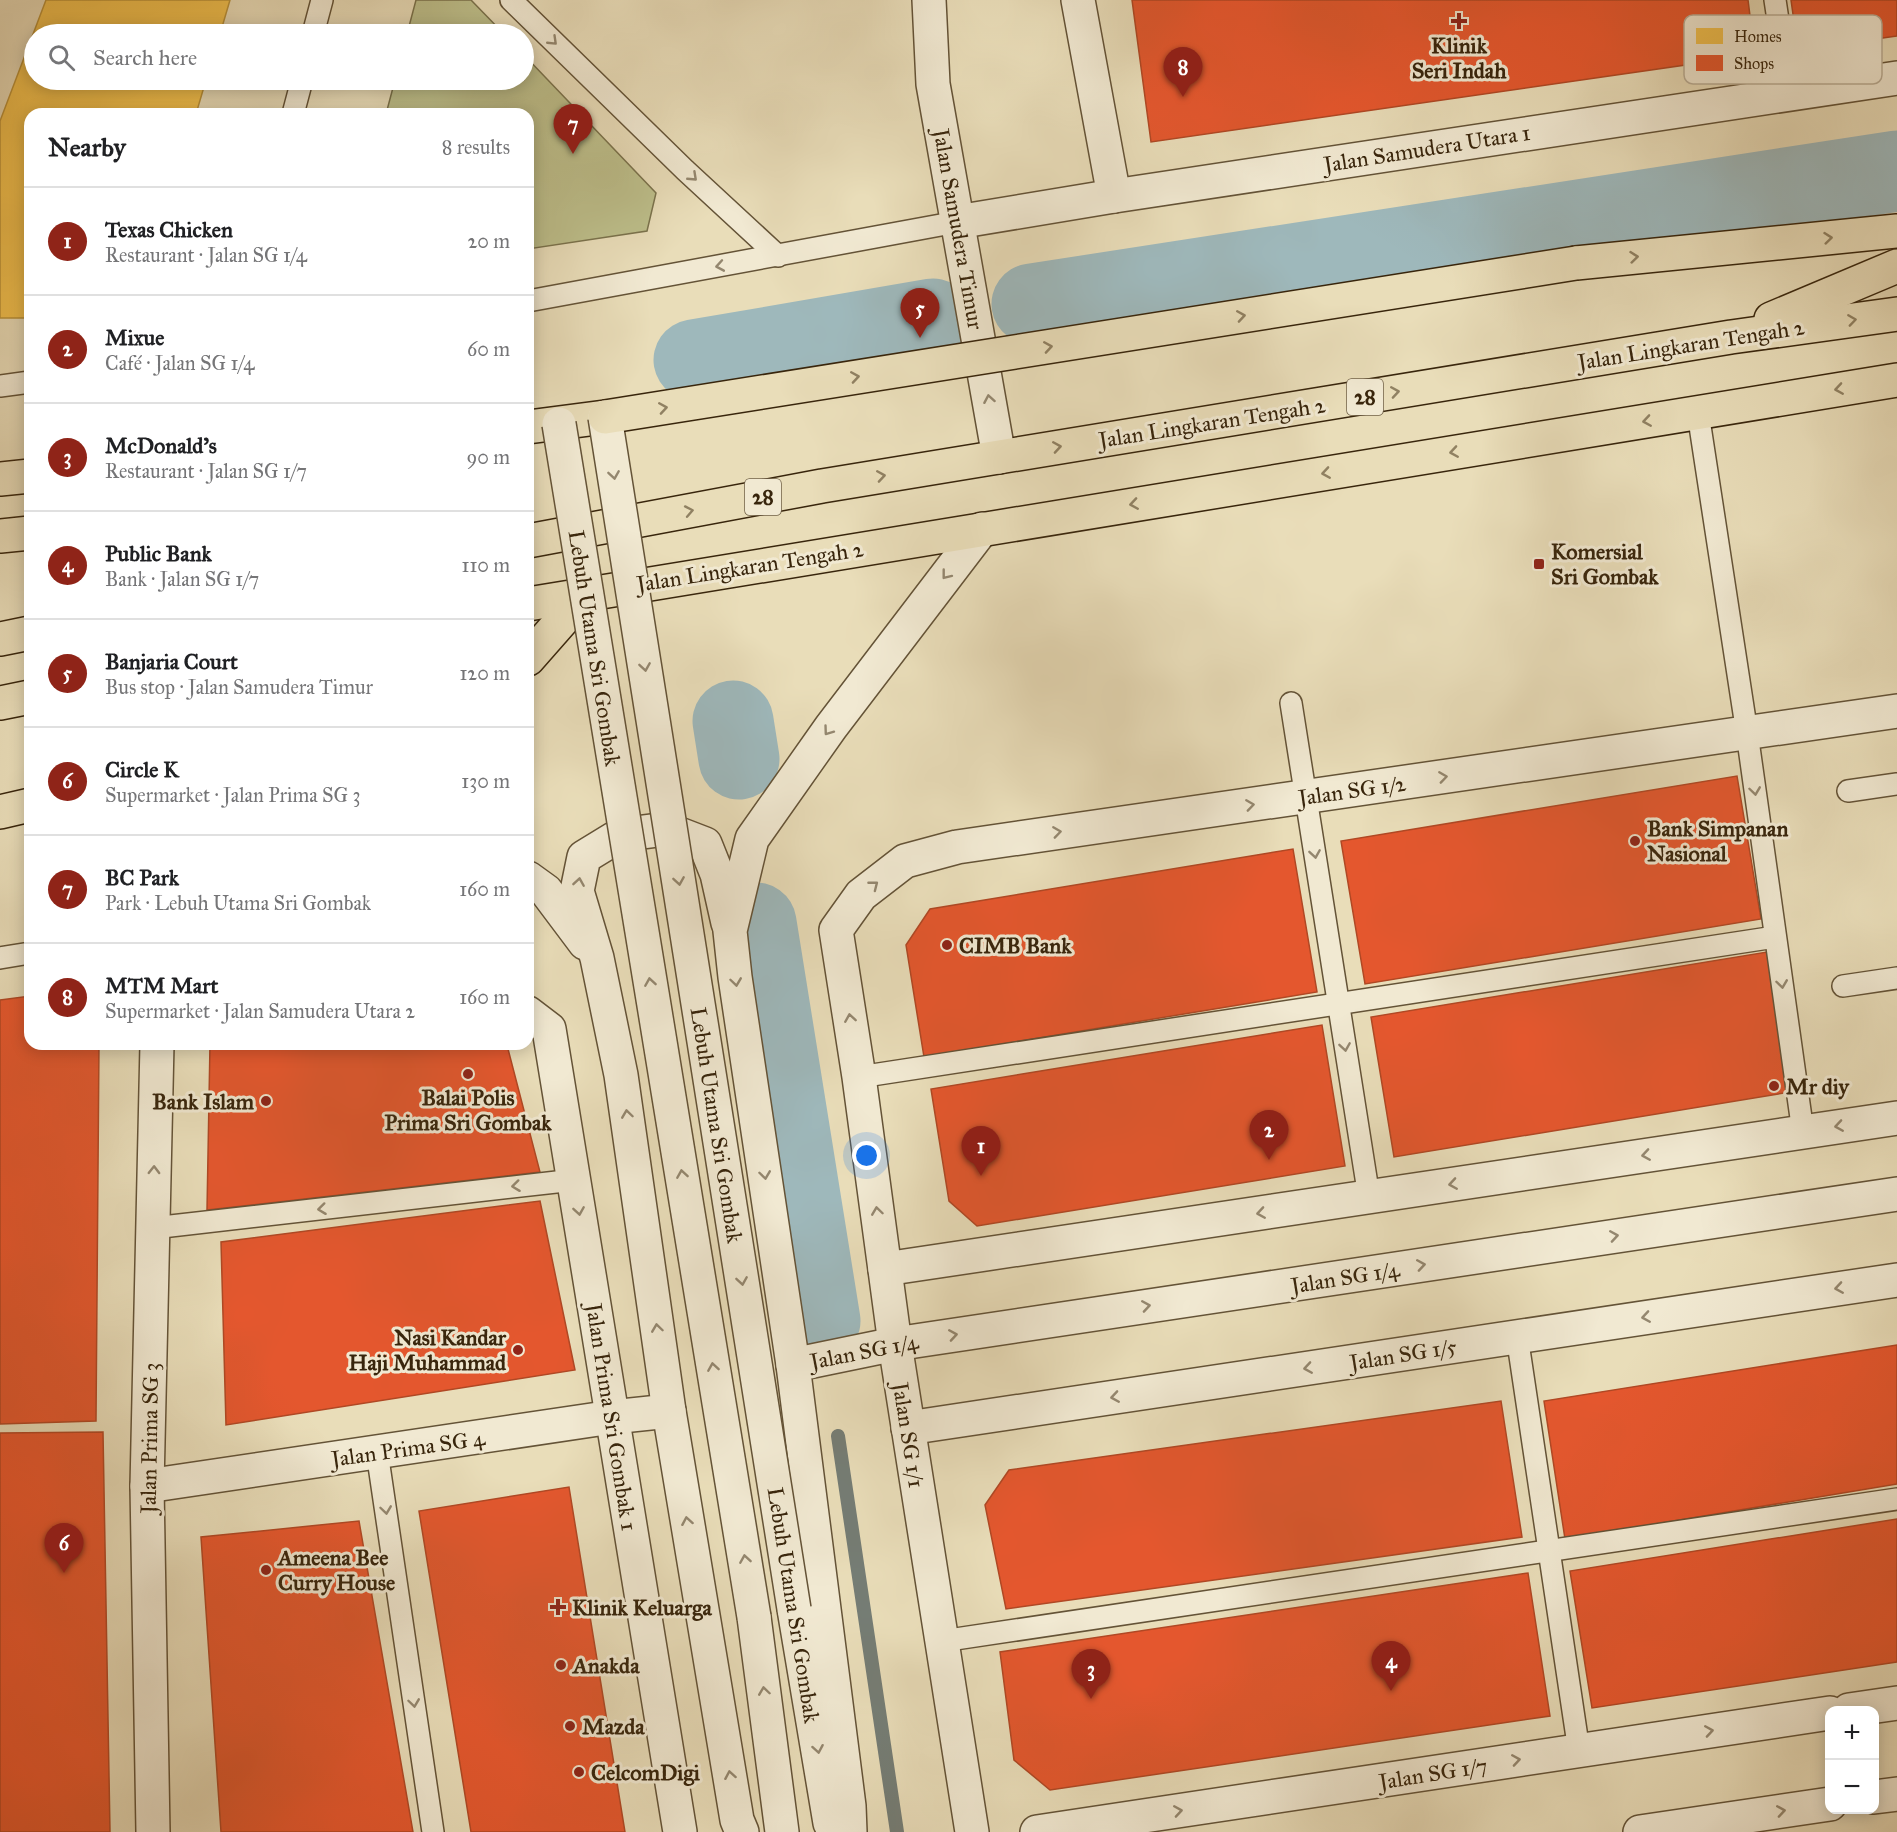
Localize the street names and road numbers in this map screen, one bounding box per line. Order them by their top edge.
street label: Jalan Samudera Utara 1 [1320,119,1532,178]
street label: Jalan Samudera Timur [927,125,990,332]
street label: Jalan Lingkaran Tengah 2 [1574,313,1807,376]
road number: 28 [1347,379,1383,415]
street label: Jalan Lingkaran Tengah 2 [1095,391,1328,454]
road number: 28 [745,479,781,515]
street label: Lebuh Utama Sri Gombak [563,528,627,769]
street label: Jalan Lingkaran Tengah 2 [633,535,866,598]
street label: Jalan SG 1/2 [1294,770,1408,812]
street label: Lebuh Utama Sri Gombak [685,1005,749,1246]
street label: Jalan SG 1/4 [1287,1255,1402,1300]
street label: Jalan Prima Sri Gombak 1 [580,1300,643,1533]
street label: Jalan SG 1/4 [806,1328,921,1376]
street label: Jalan SG 1/5 [1346,1333,1458,1377]
street label: Jalan Prima SG 3 [135,1362,164,1516]
street label: Jalan SG 1/1 [887,1378,930,1490]
street label: Jalan Prima SG 4 [328,1424,487,1473]
street label: Lebuh Utama Sri Gombak [762,1485,826,1726]
street label: Jalan SG 1/7 [1375,1752,1489,1796]

